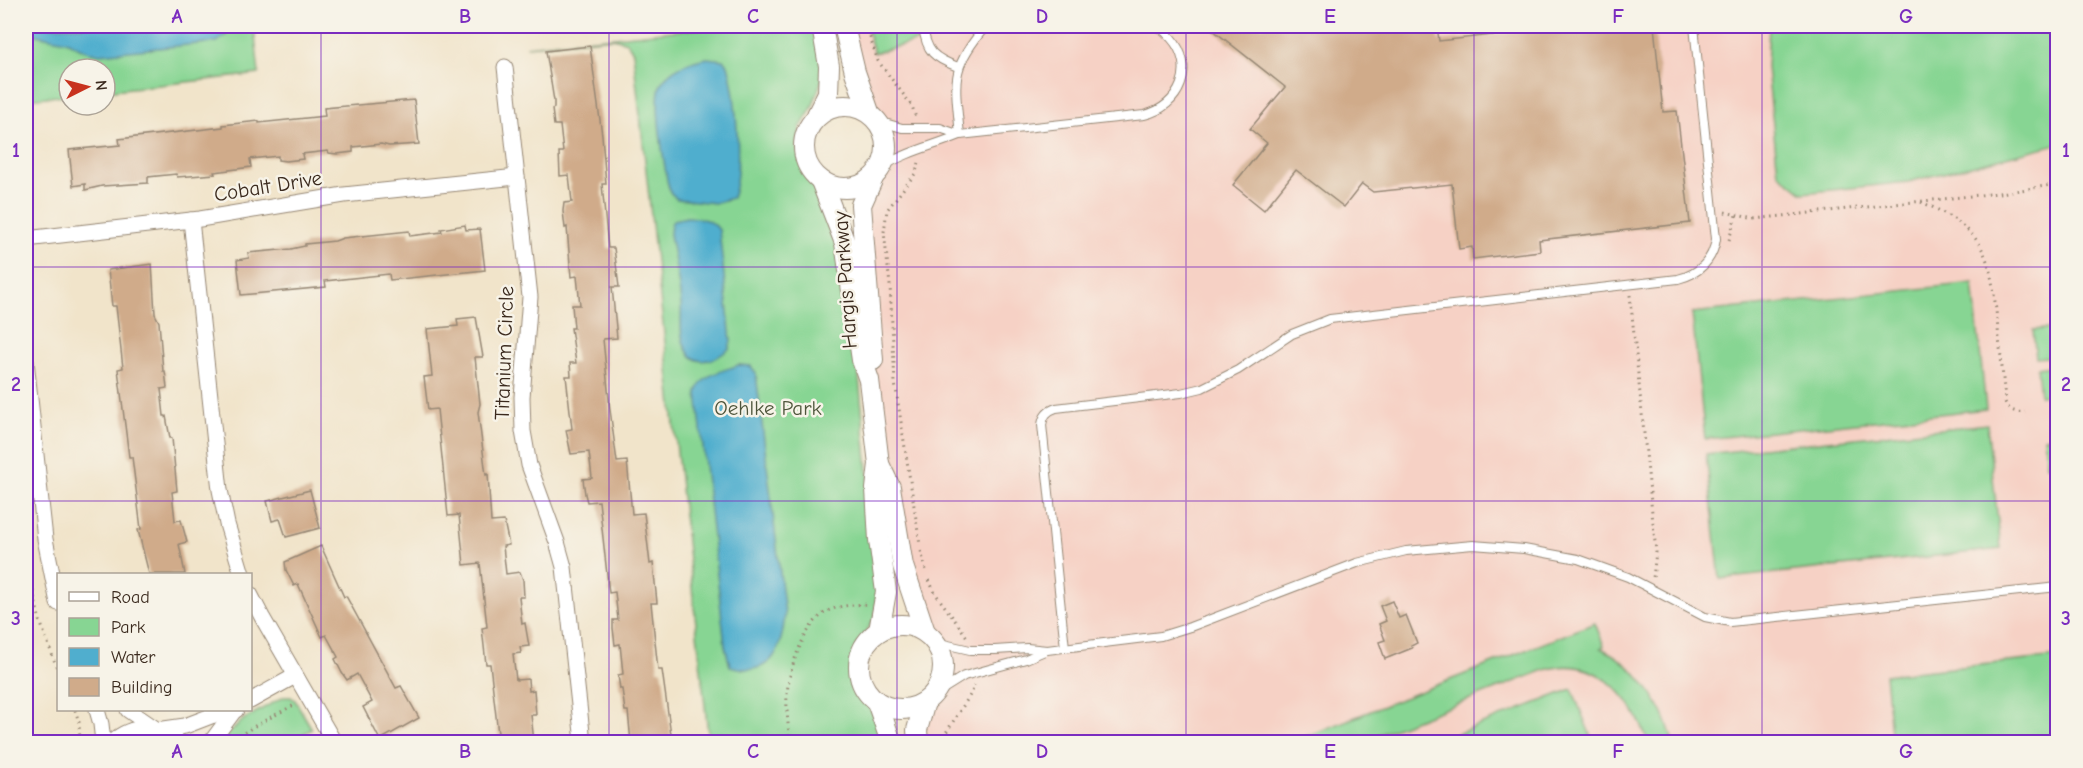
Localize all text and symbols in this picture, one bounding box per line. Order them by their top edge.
text: A [171,5,183,28]
text: B [459,5,471,28]
text: C [747,5,759,28]
text: D [1036,5,1048,28]
text: E [1324,5,1336,28]
text: F [1612,5,1624,28]
text: G [1899,5,1913,28]
north arrow [57,57,117,117]
text: N [91,79,110,92]
text: 1 [12,139,20,162]
text: 1 [2062,139,2070,162]
street label: Cobalt Drive [212,166,324,206]
street label: Hargis Parkway [828,210,862,350]
street label: Titanium Circle [490,286,518,420]
text: 2 [11,373,21,396]
text: 2 [2061,373,2071,396]
park label: Oehlke Park [714,396,822,420]
legend [57,573,252,711]
text: Road [111,587,150,608]
text: 3 [11,607,21,630]
text: 3 [2061,607,2071,630]
text: Park [111,617,146,638]
text: Water [111,647,156,668]
text: Building [111,677,173,698]
text: A [171,740,183,763]
text: B [459,740,471,763]
text: C [747,740,759,763]
text: D [1036,740,1048,763]
text: E [1324,740,1336,763]
text: F [1612,740,1624,763]
text: G [1899,740,1913,763]

